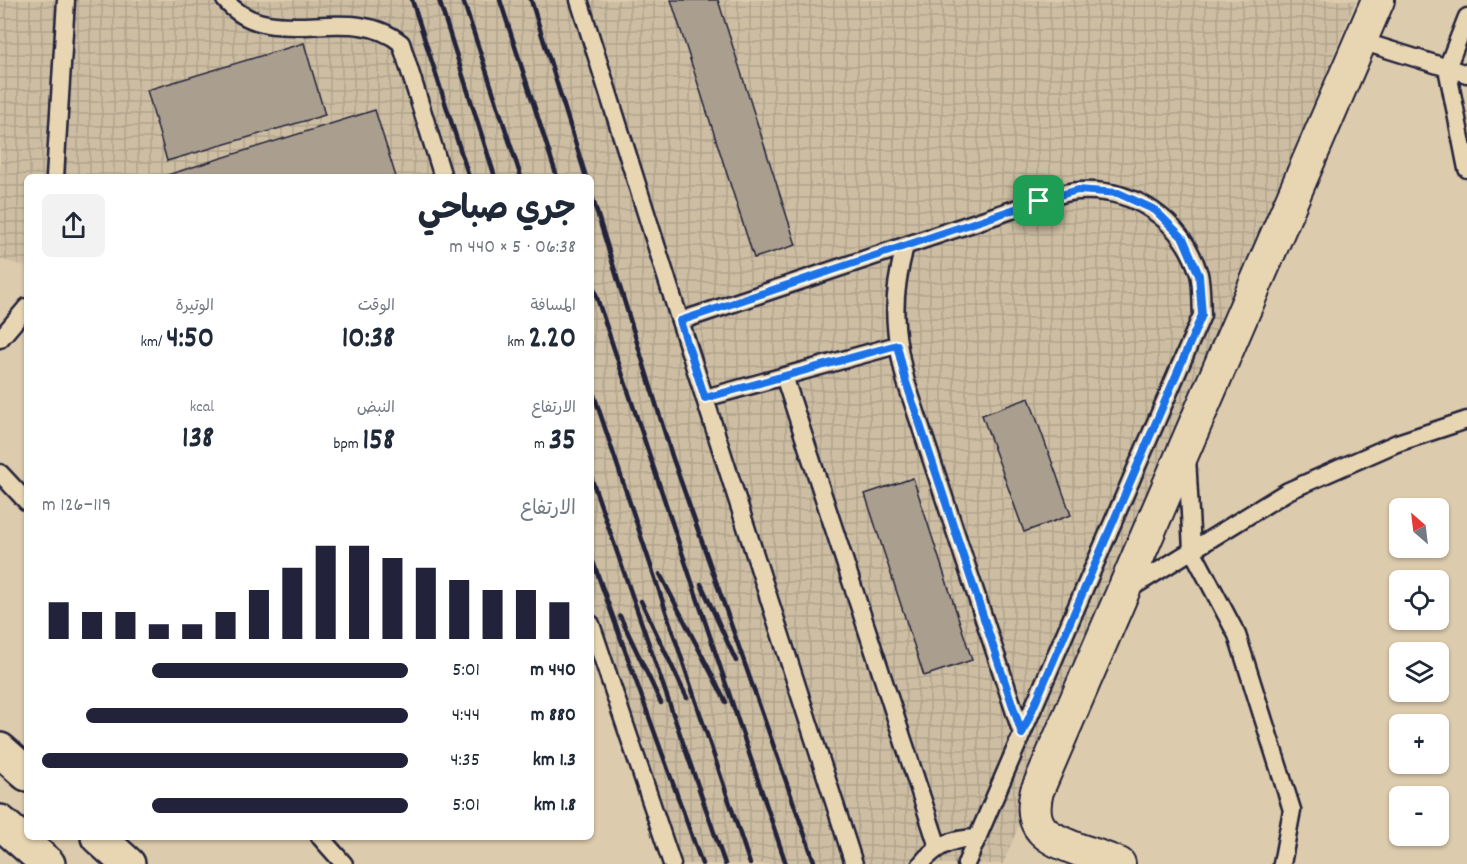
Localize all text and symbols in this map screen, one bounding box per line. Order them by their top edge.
pin [1013,175,1064,226]
icon: arrive [1022,184,1055,217]
text: جري صباحي [418,188,576,235]
button: share [42,194,105,257]
text: 06:38 · 5 × 440 m [449,234,576,262]
text: الوتيرة [175,295,214,318]
text: الوقت [358,295,395,318]
text: المسافة [530,295,576,318]
text: 4:50 [166,319,214,362]
text: 10:38 [342,319,395,362]
text: 2.20 [528,319,576,362]
text: /km [141,331,166,354]
text: km [507,331,528,354]
text: kcal [190,396,214,419]
text: النبض [357,397,395,420]
text: الارتفاع [531,397,576,420]
text: 138 [182,419,214,462]
text: 158 [363,421,395,464]
text: 35 [549,421,576,464]
text: bpm [334,433,363,456]
text: m [534,433,549,456]
text: 119–126 m [42,492,111,520]
text: الارتفاع [520,496,576,524]
north arrow [1389,498,1449,558]
map controls [1389,498,1449,846]
button: locate [1389,570,1449,630]
button: layers [1389,642,1449,702]
text: 5:01 [452,657,480,685]
text: 440 m [530,657,576,685]
text: 4:44 [452,702,480,730]
text: 880 m [531,702,576,730]
button: + [1389,714,1449,774]
text: 4:35 [450,747,480,775]
text: 1.3 km [533,747,576,775]
button: − [1389,786,1449,846]
text: 5:01 [452,792,480,820]
text: 1.8 km [534,792,576,820]

